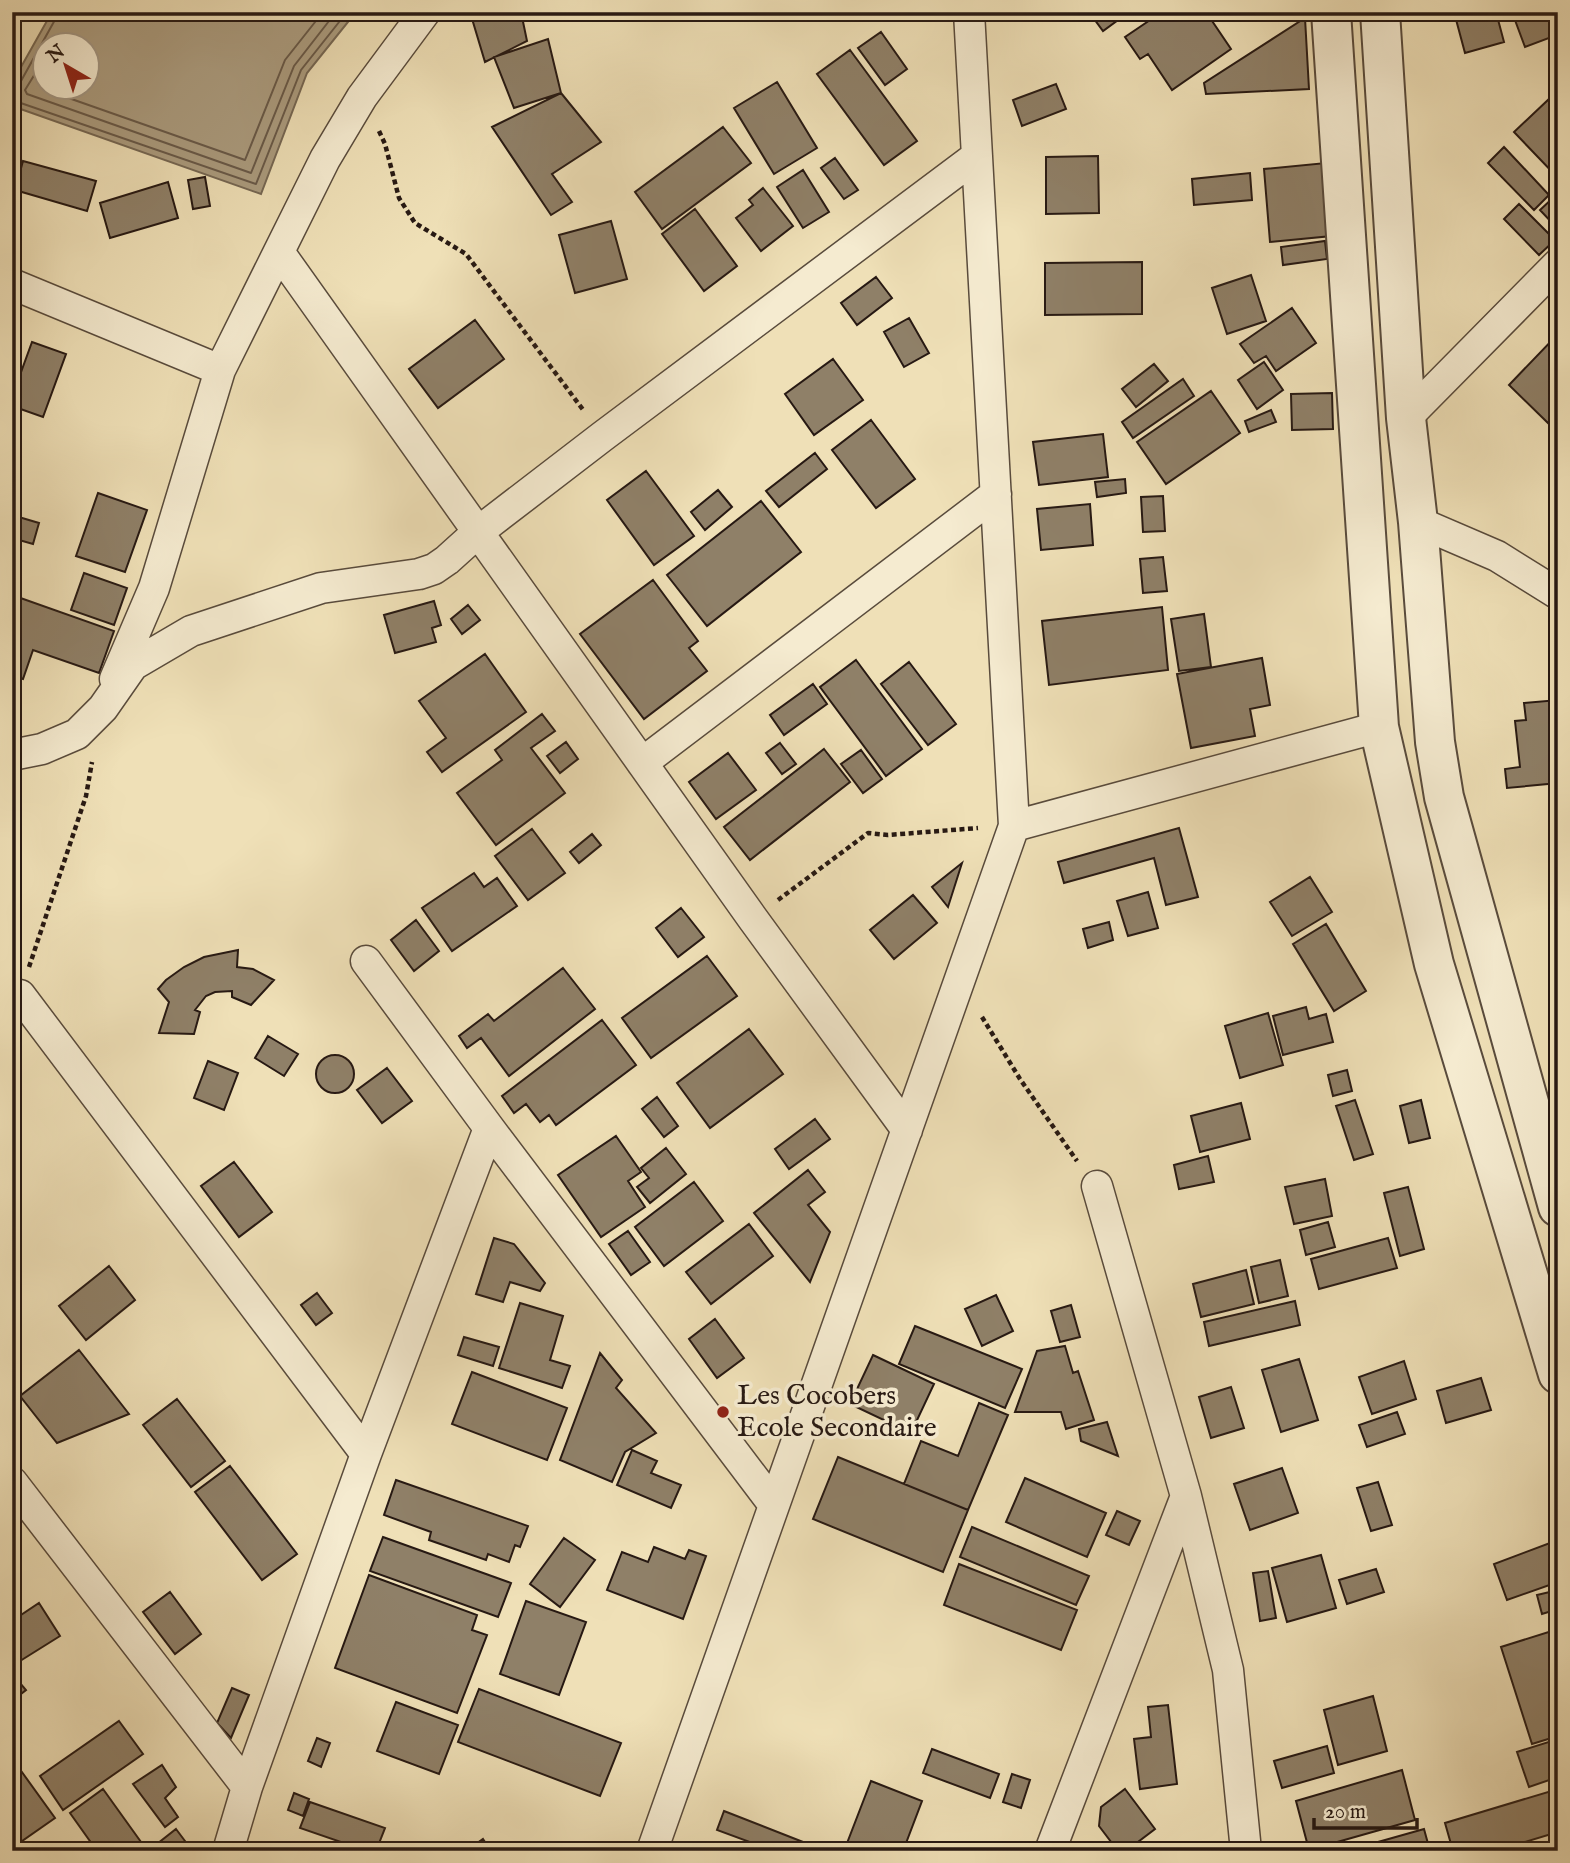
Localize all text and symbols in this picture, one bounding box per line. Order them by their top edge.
north arrow [32,32,102,102]
text: N [42,39,71,69]
place label: Les Cocobers Ecole Secondaire [737,1379,937,1446]
marker: Les Cocobers Ecole Secondaire [715,1404,731,1420]
scale bar [1314,1786,1418,1830]
text: 20 m [1325,1799,1366,1826]

